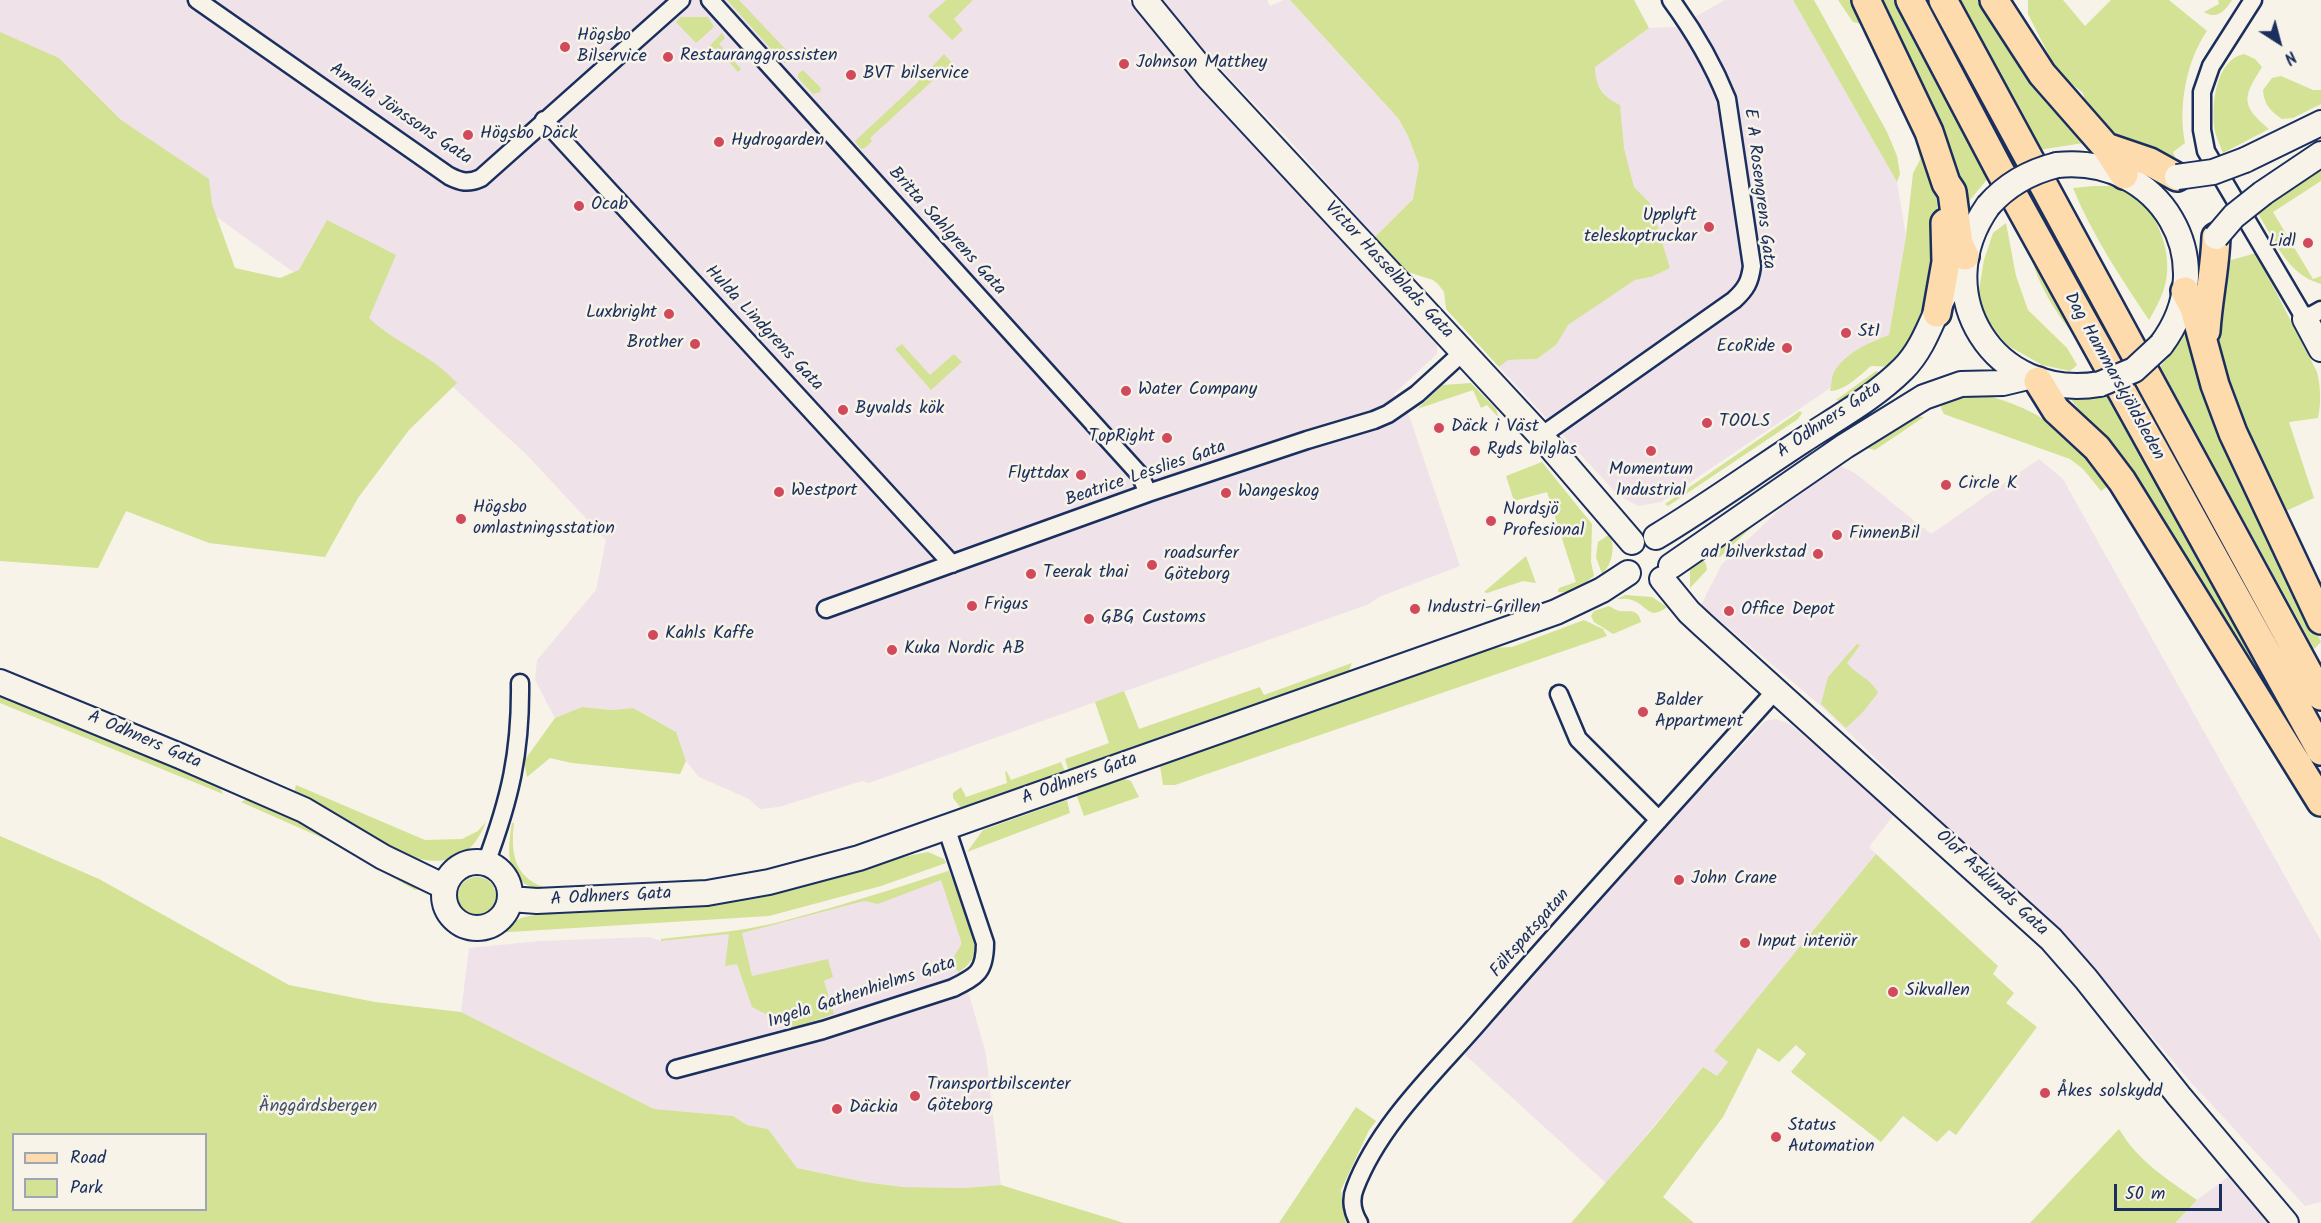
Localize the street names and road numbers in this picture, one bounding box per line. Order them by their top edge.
street label: Amalia Jönssons Gata [325,59,475,171]
street label: E A Rosengrens Gata [1737,107,1779,271]
street label: Britta Sahlgrens Gata [883,163,1009,301]
street label: Victor Hasselblads Gata [1319,198,1457,344]
street label: Hulda Lindgrens Gata [699,262,827,396]
street label: Dag Hammarskjöldsleden [2058,289,2168,465]
street label: A Odhners Gata [1774,378,1886,464]
street label: Beatrice Lesslies Gata [1063,437,1229,513]
street label: A Odhners Gata [84,707,204,775]
street label: A Odhners Gata [1019,749,1141,811]
street label: Olof Asklunds Gata [1930,826,2052,942]
street label: A Odhners Gata [550,884,672,912]
street label: Fältspatsgatan [1487,885,1575,983]
street label: Ingela Gathenhielms Gata [765,953,959,1035]

